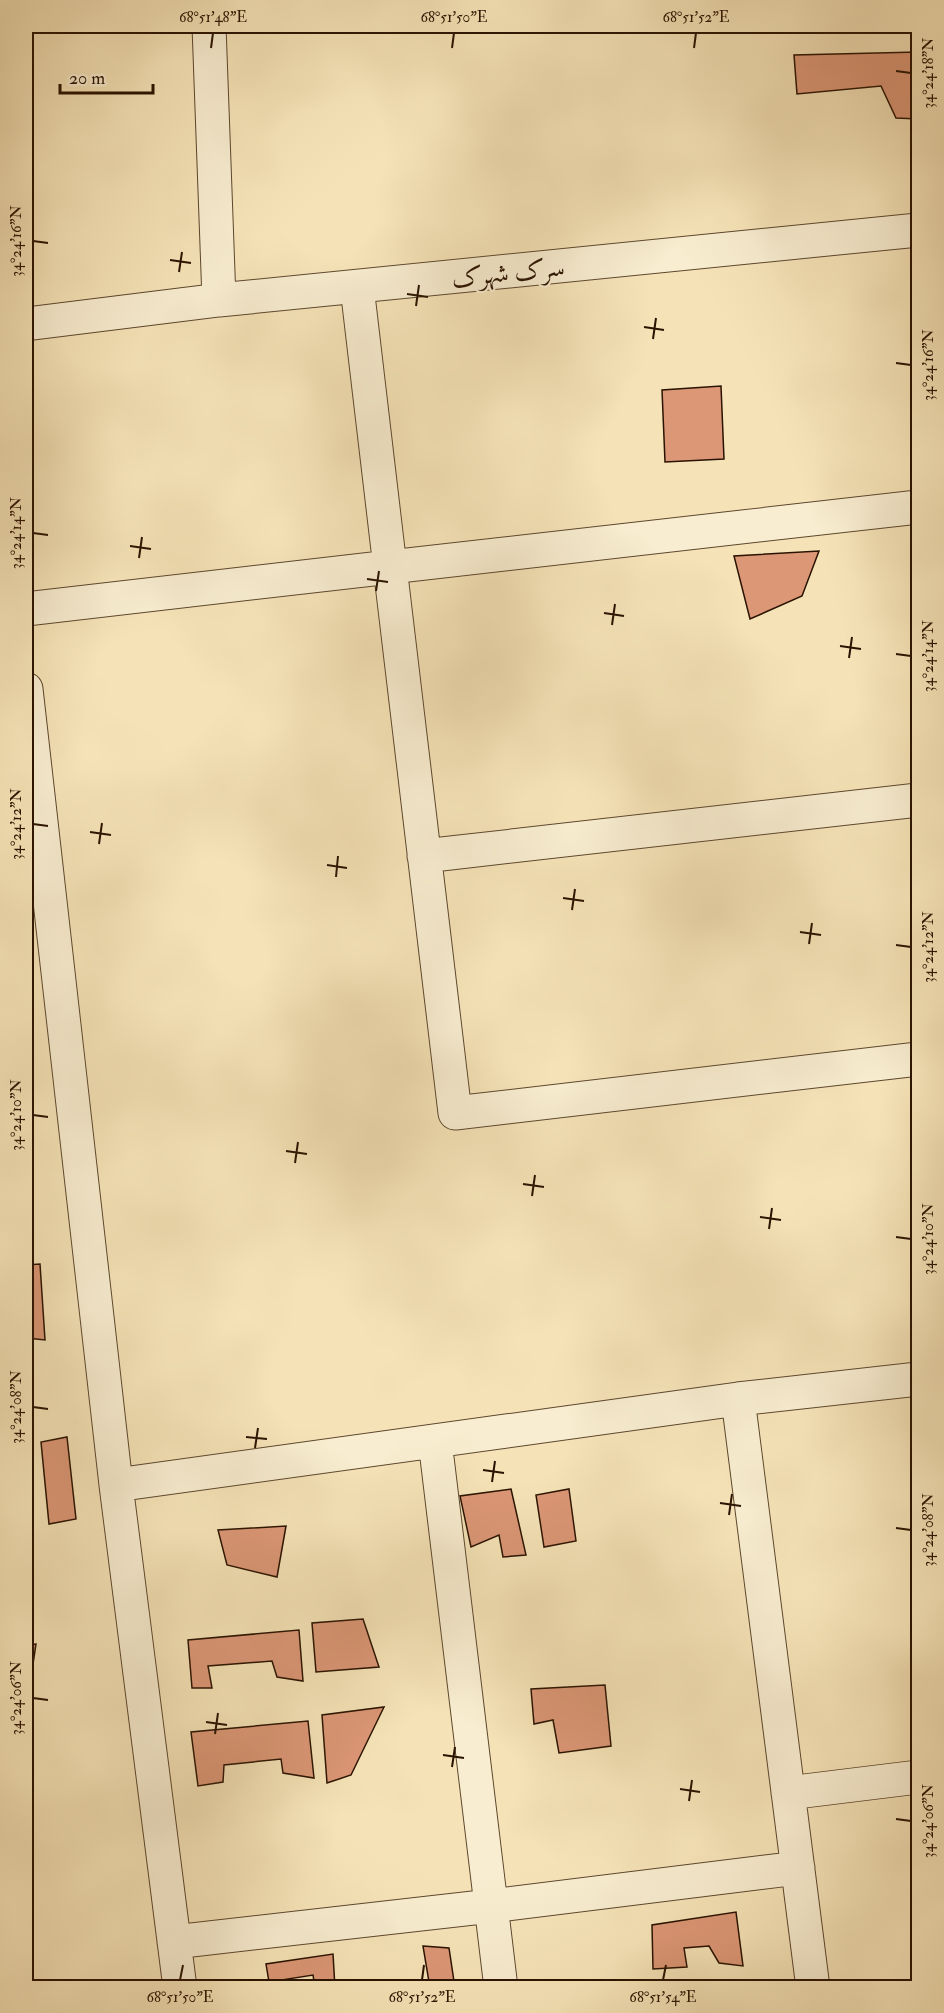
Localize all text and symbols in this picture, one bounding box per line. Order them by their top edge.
text: 68°51'48"E [179,8,247,27]
text: 68°51'50"E [420,8,488,27]
text: 68°51'52"E [662,8,730,27]
text: 34°24'18"N [919,37,938,109]
scale bar [60,57,153,95]
text: 20 m [69,67,105,90]
text: 34°24'16"N [7,205,26,277]
street label: سرک شهرک [450,251,566,295]
text: 34°24'16"N [919,329,938,401]
text: 34°24'14"N [7,496,26,569]
text: 34°24'14"N [919,619,938,692]
text: 34°24'12"N [7,788,26,860]
text: 34°24'12"N [919,911,938,983]
text: 34°24'10"N [7,1079,26,1151]
text: 34°24'10"N [919,1203,938,1275]
text: 34°24'08"N [7,1370,26,1444]
text: 34°24'08"N [919,1493,938,1567]
text: 34°24'06"N [7,1661,26,1735]
text: 34°24'06"N [919,1784,938,1858]
text: 68°51'50"E [146,1988,214,2007]
text: 68°51'52"E [388,1988,456,2007]
text: 68°51'54"E [629,1988,697,2007]

